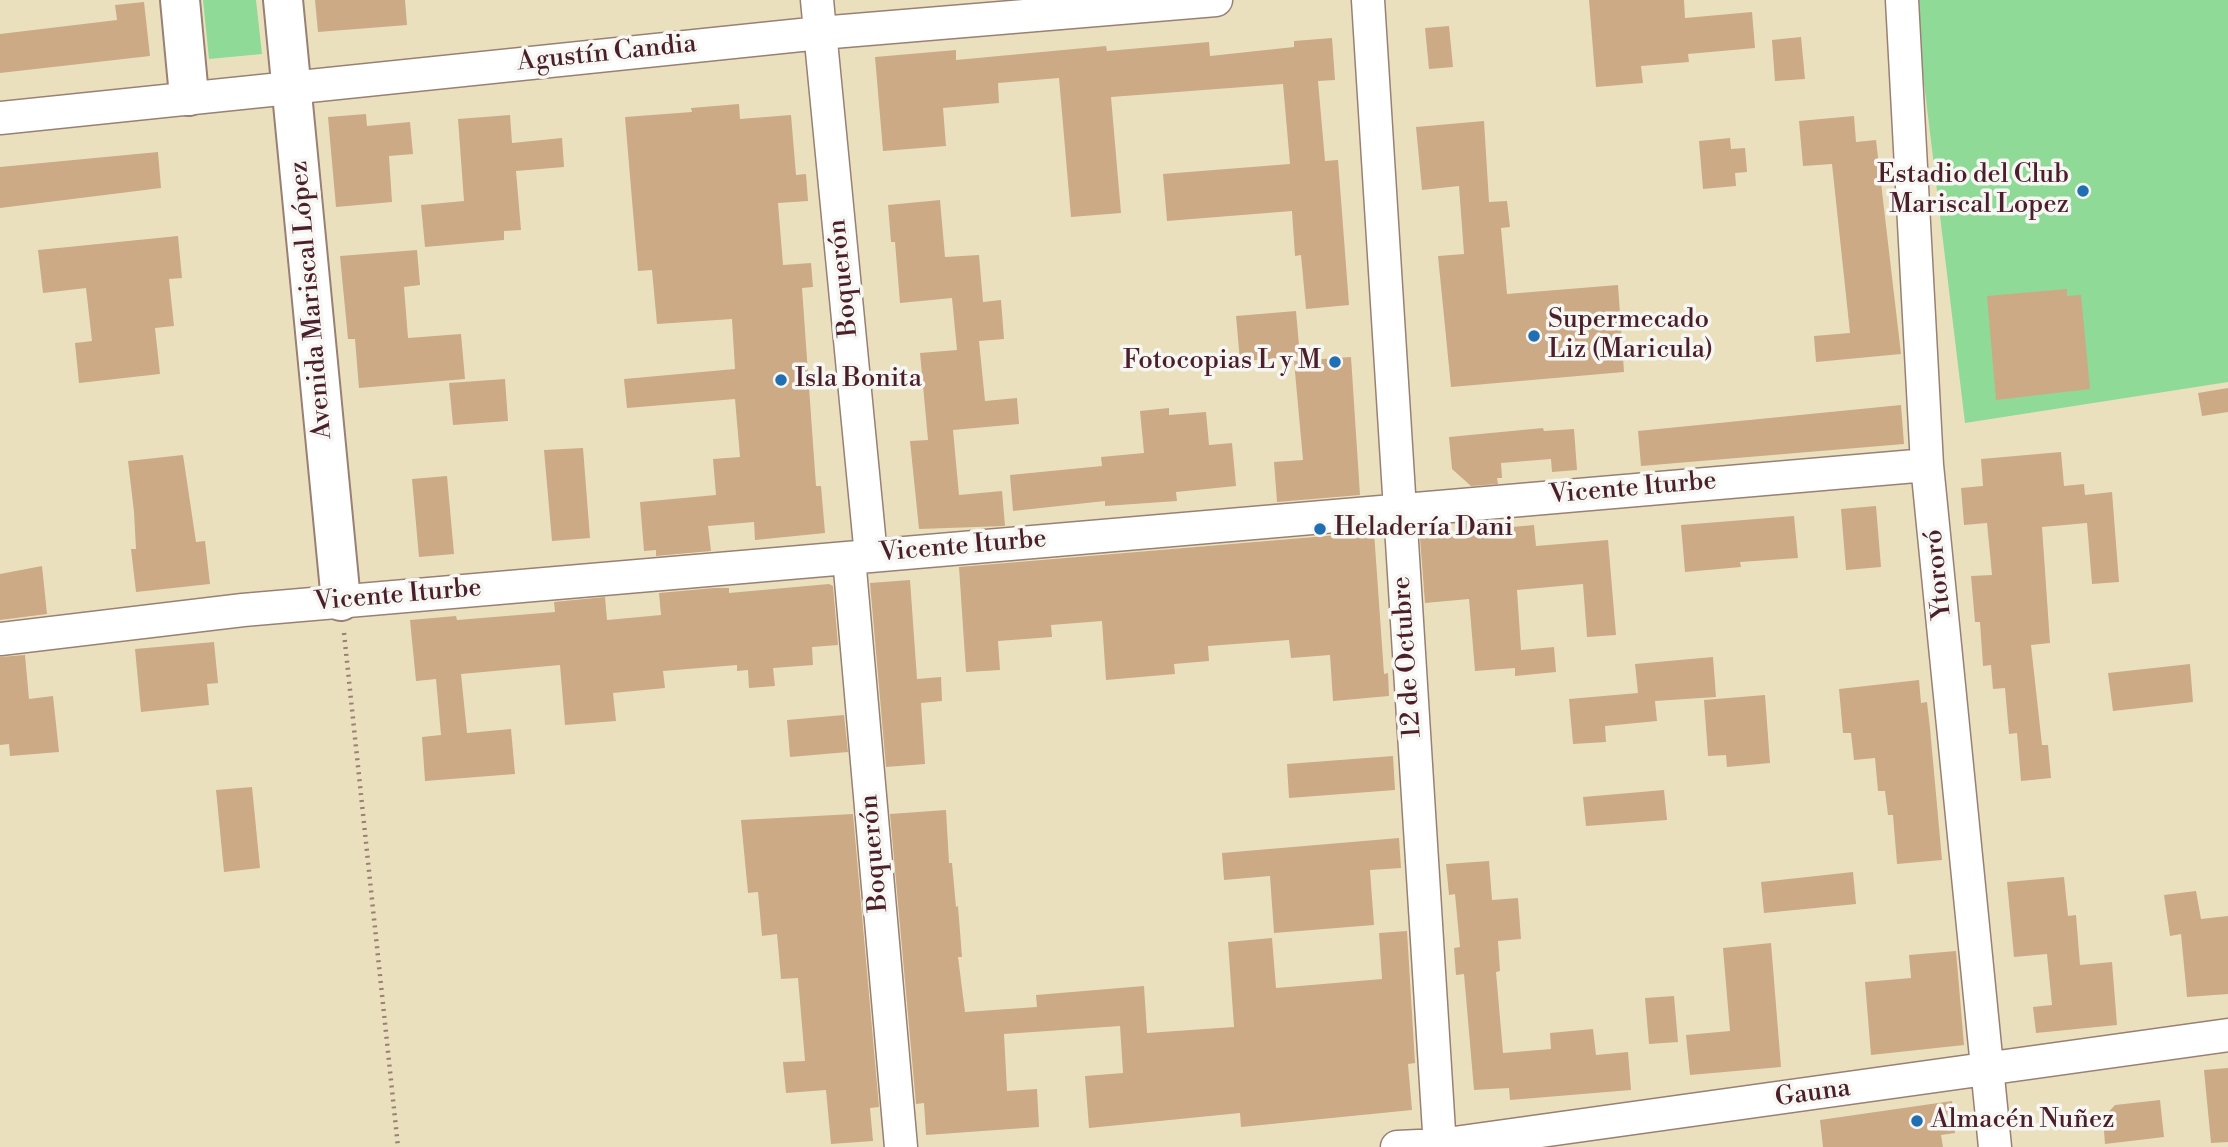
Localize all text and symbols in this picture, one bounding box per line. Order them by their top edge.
street label: Agustín Candia [516,29,698,79]
street label: Avenida Mariscal López [284,160,340,440]
place label: Estadio del Club Mariscal Lopez [1877,160,2069,222]
marker: Estadio del Club Mariscal Lopez [2075,183,2091,199]
street label: Boquerón [822,218,866,338]
place label: Supermecado Liz (Maricula) [1548,305,1713,366]
marker: Supermecado Liz (Maricula) [1526,328,1542,344]
place label: Fotocopias L y M [1123,346,1321,378]
marker: Fotocopias L y M [1327,354,1343,370]
place label: Isla Bonita [795,364,922,396]
marker: Isla Bonita [773,372,789,388]
street label: Vicente Iturbe [1548,466,1718,512]
place label: Heladería Dani [1334,513,1513,545]
marker: Heladería Dani [1312,521,1328,537]
street label: Vicente Iturbe [878,524,1048,570]
street label: Ytororó [1919,528,1959,620]
street label: Vicente Iturbe [313,573,483,619]
street label: 12 de Octubre [1387,575,1429,739]
street label: Boquerón [854,793,896,913]
street label: Gauna [1773,1073,1853,1115]
place label: Almacén Nuñez [1931,1105,2115,1137]
marker: Almacén Nuñez [1909,1113,1925,1129]

